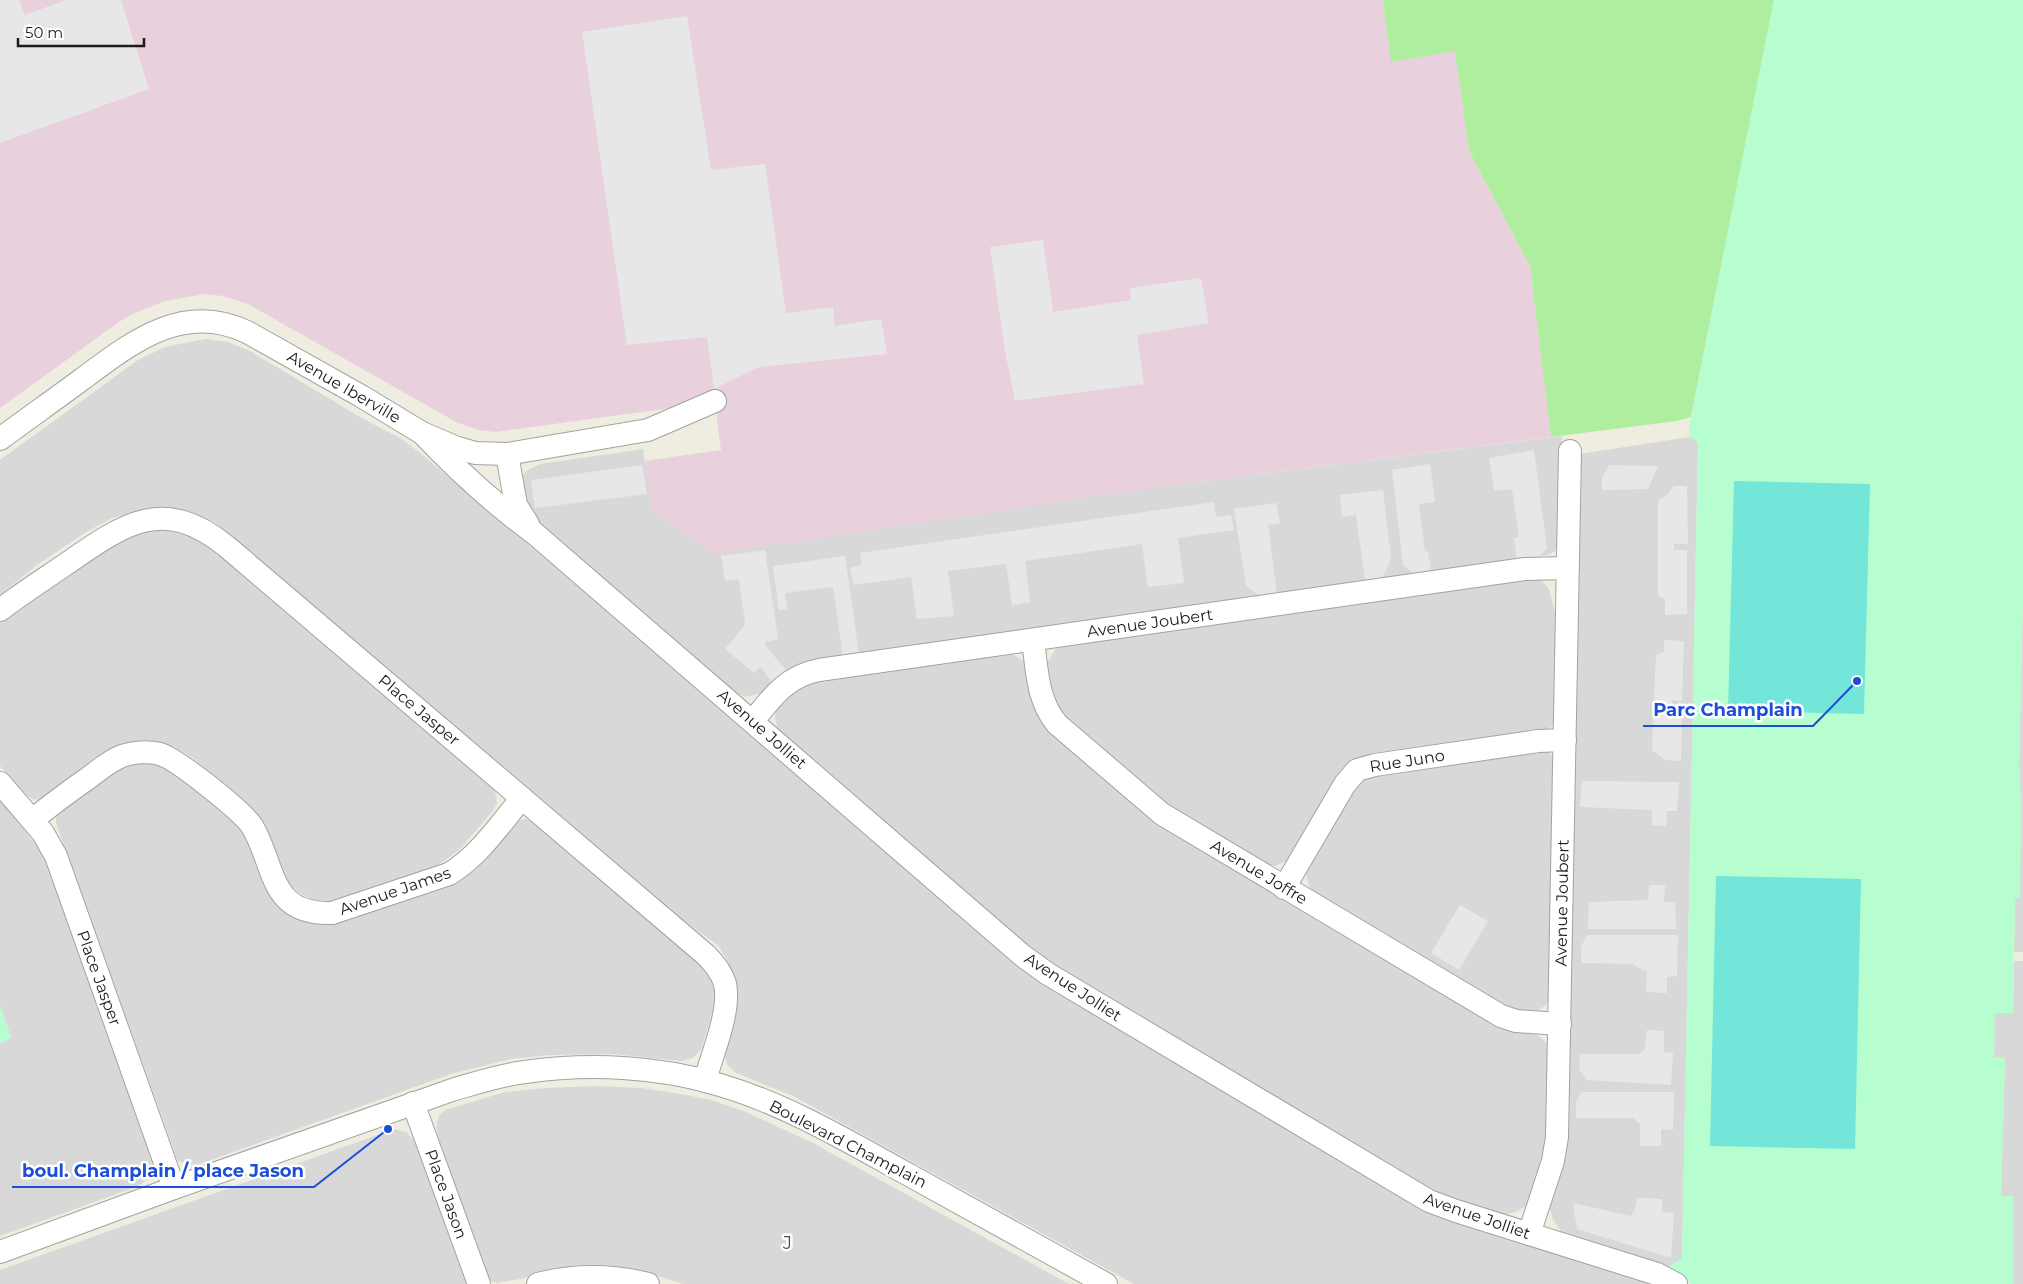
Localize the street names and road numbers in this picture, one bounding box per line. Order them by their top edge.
street label: Avenue Iberville [284,347,404,427]
street label: Avenue Joubert [1086,605,1215,641]
street label: Place Jasper [375,671,463,749]
street label: Avenue Jolliet [714,685,811,773]
street label: Rue Juno [1368,746,1446,776]
street label: Avenue Joffre [1207,836,1311,908]
street label: Avenue Joubert [1551,839,1573,967]
street label: Avenue James [337,863,453,919]
street label: Place Jasper [73,928,125,1028]
street label: Avenue Jolliet [1021,949,1125,1026]
street label: Boulevard Champlain [766,1096,930,1192]
street label: Place Jason [421,1147,471,1241]
street label: Avenue Jolliet [1421,1189,1533,1243]

